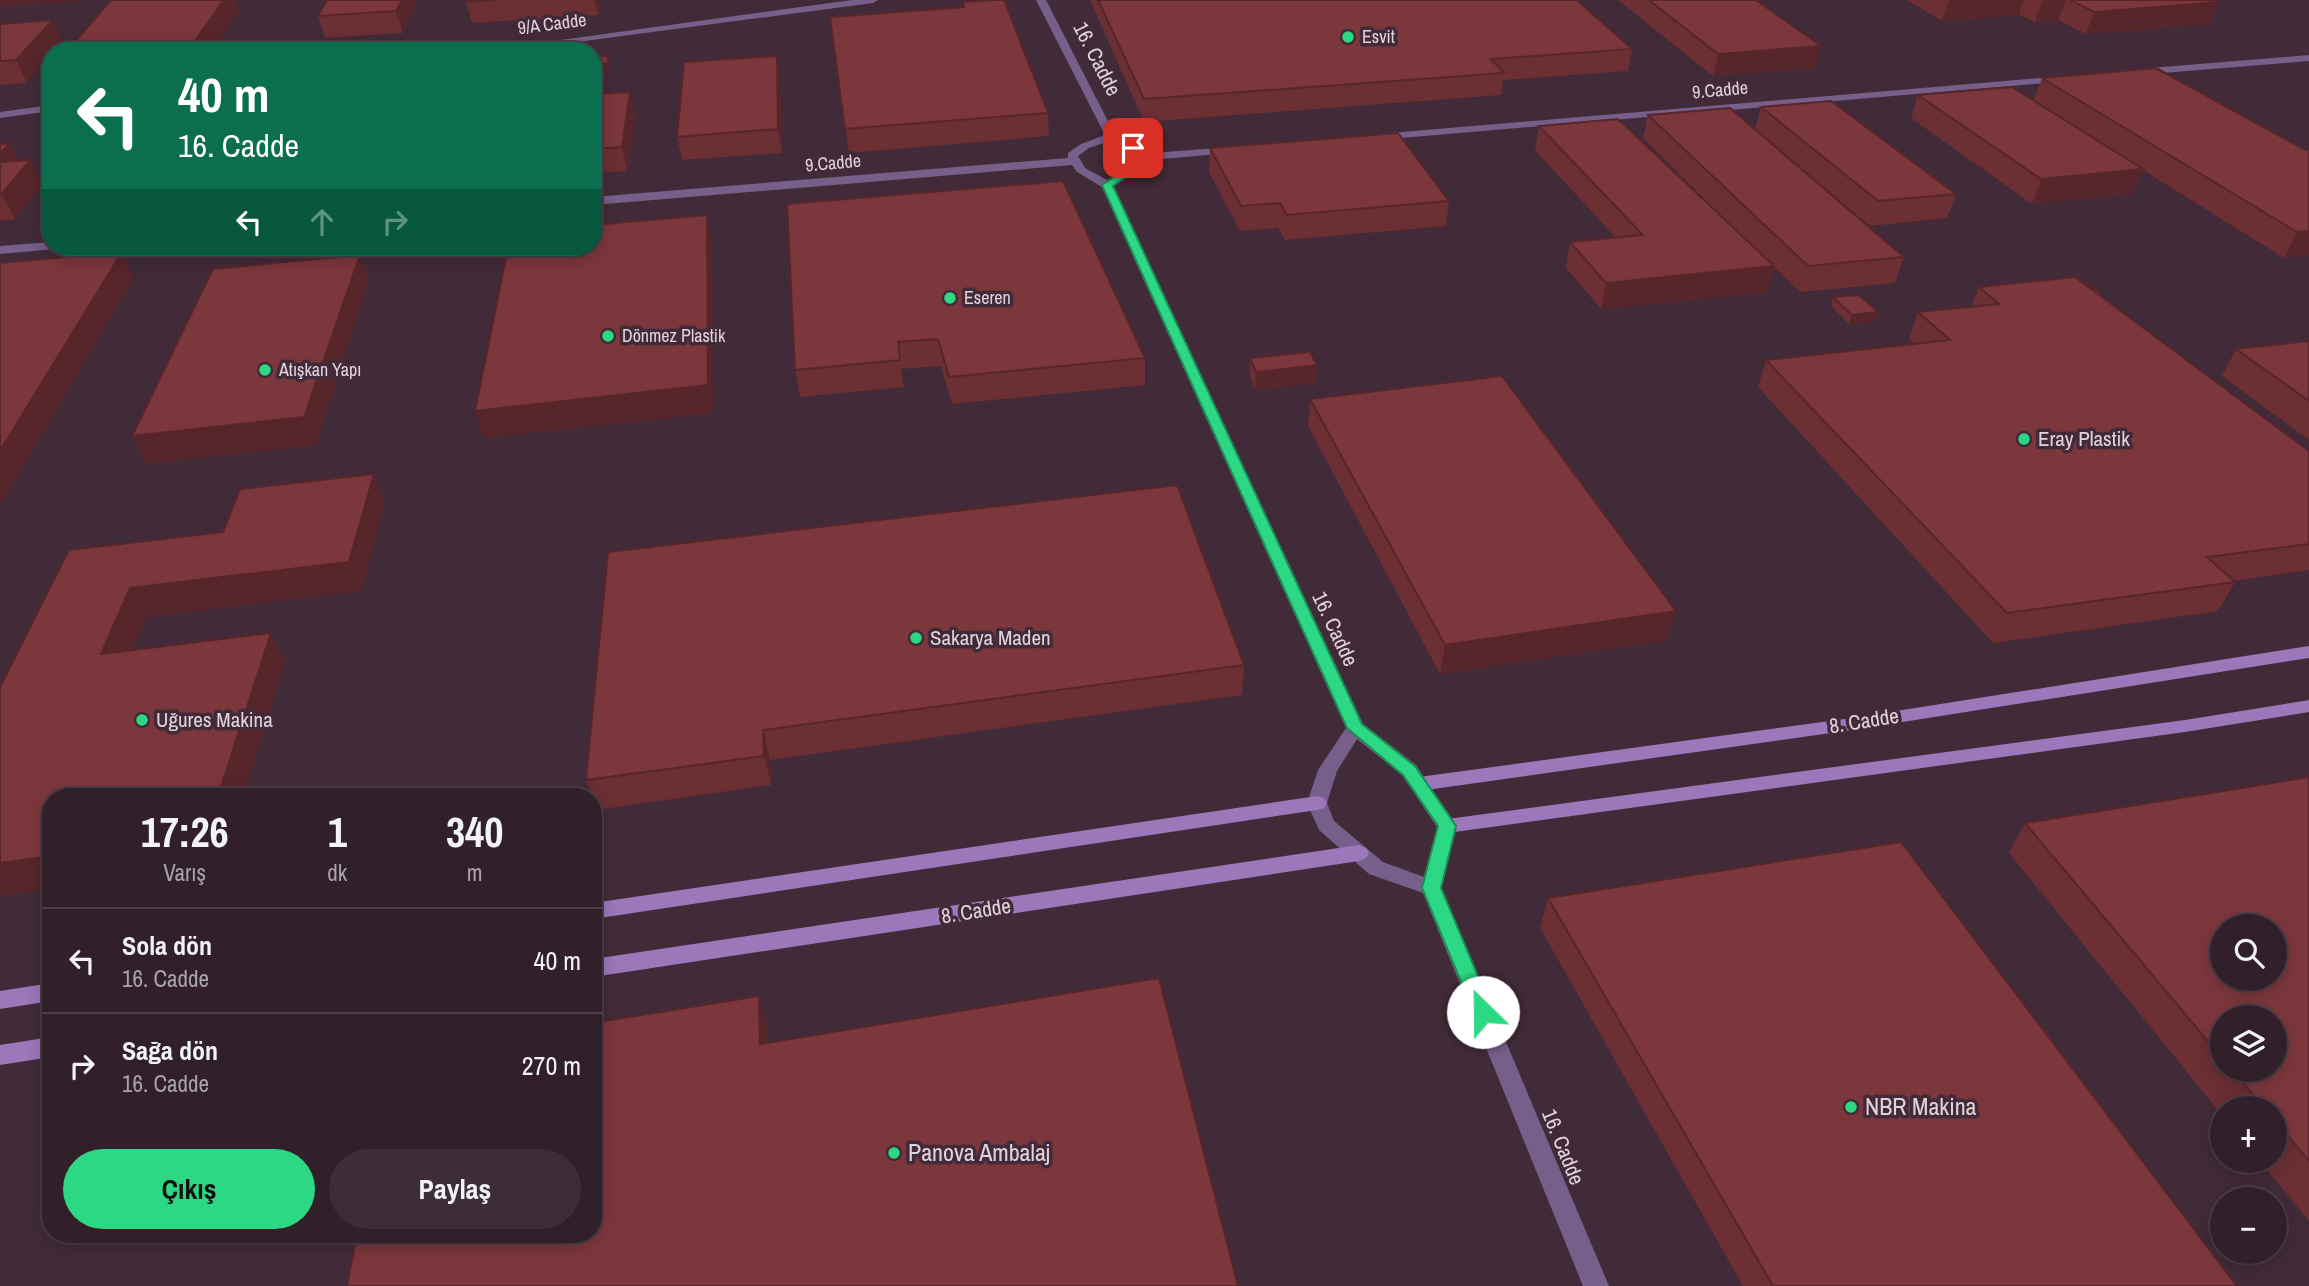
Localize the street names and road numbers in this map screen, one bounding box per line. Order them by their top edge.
street label: 9/A Cadde [516,7,588,40]
street label: 16. Cadde [1066,17,1128,101]
street label: 9.Cadde [1691,75,1749,104]
street label: 9.Cadde [804,148,862,177]
street label: 16. Cadde [1306,587,1365,671]
street label: 8. Cadde [1827,701,1901,740]
street label: 8. Cadde [939,891,1013,930]
street label: 16. Cadde [1535,1105,1592,1189]

